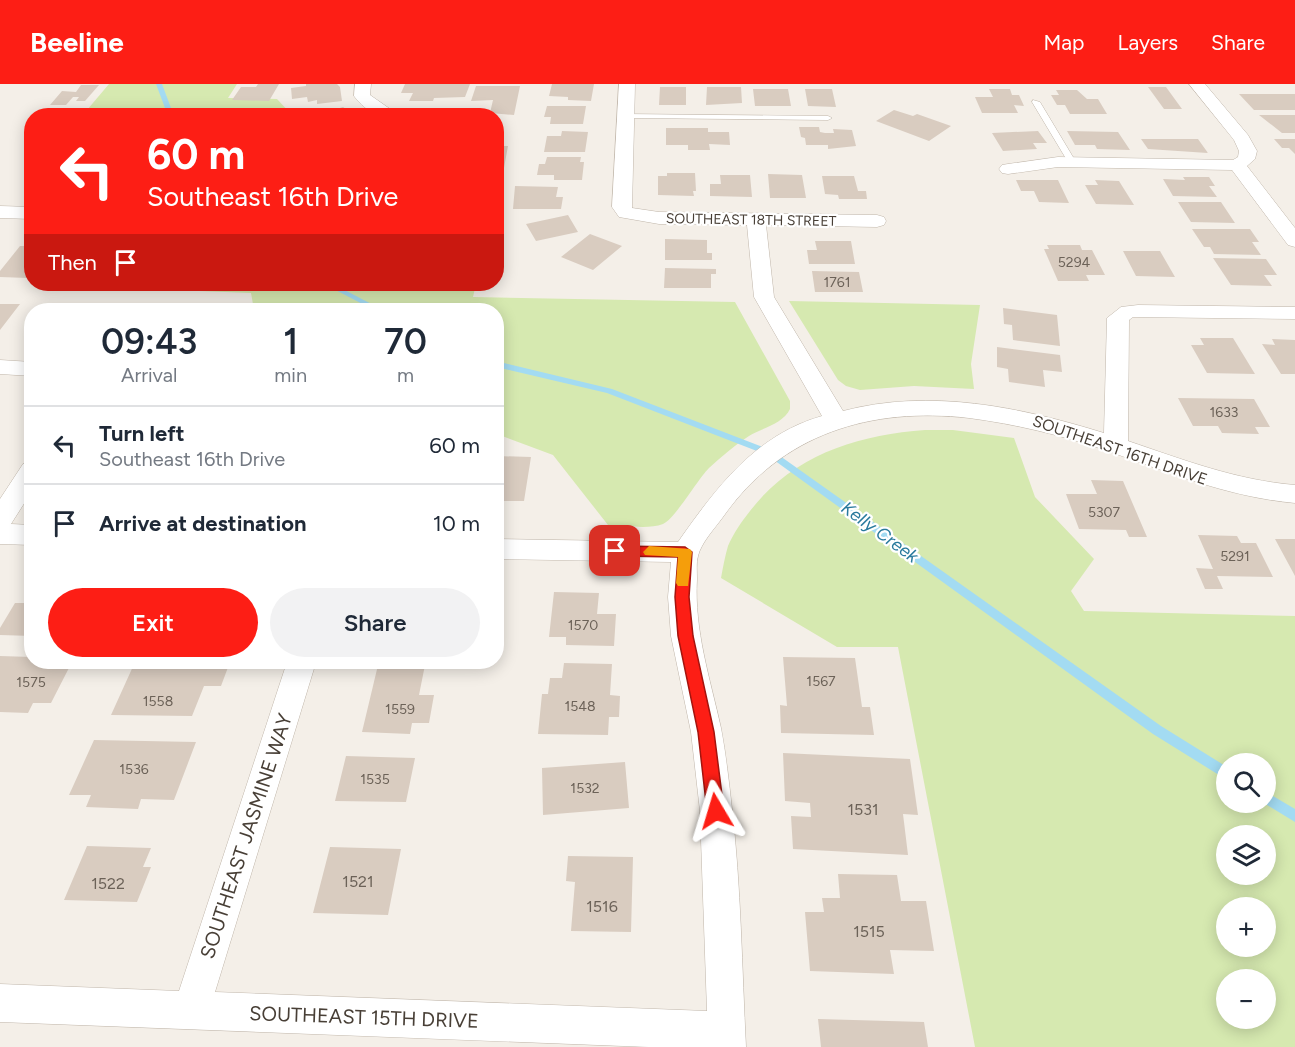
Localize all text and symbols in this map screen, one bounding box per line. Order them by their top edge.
text: Beeline [30,25,124,59]
text: Map [1044,30,1084,55]
text: Layers [1117,30,1178,55]
text: Share [1211,30,1265,55]
text: 60 m [147,129,245,180]
icon: left [48,132,126,210]
text: Southeast 16th Drive [147,180,398,213]
street label: SOUTHEAST 18TH STREET [666,210,837,230]
icon: arrive [109,246,142,279]
text: Then [48,249,97,276]
house number: 5294 [1058,254,1091,271]
house number: 1761 [823,274,851,291]
text: 09:43 [101,320,197,363]
text: 1 [283,320,298,363]
text: 70 [384,320,427,363]
text: Arrival [121,363,177,387]
text: min [274,363,307,387]
text: m [397,363,414,387]
house number: 1633 [1210,404,1238,421]
street label: SOUTHEAST 16TH DRIVE [1030,411,1210,489]
text: Turn left [99,420,185,447]
icon: left [48,429,81,462]
text: 60 m [429,432,480,459]
text: Southeast 16th Drive [99,447,285,471]
water label: Kelly Creek [837,497,924,568]
house number: 5307 [1088,504,1121,521]
icon: arrive [48,507,81,540]
text: Arrive at destination [99,510,307,537]
text: 10 m [433,510,480,537]
pin [589,525,640,576]
icon: arrive [598,534,631,567]
house number: 5291 [1220,548,1250,565]
button: Exit [48,588,258,657]
button: Share [270,588,480,657]
house number: 1570 [568,617,598,634]
house number: 1567 [806,673,836,690]
house number: 1575 [16,674,46,691]
house number: 1558 [143,693,173,710]
house number: 1548 [564,698,596,715]
house number: 1559 [385,701,415,718]
street label: SOUTHEAST JASMINE WAY [195,710,297,962]
map controls [1216,753,1276,1029]
button: search [1216,753,1276,813]
house number: 1536 [119,761,149,778]
house number: 1535 [360,771,390,788]
position arrow [684,779,748,843]
house number: 1532 [570,780,600,797]
house number: 1531 [847,800,879,819]
button: layers [1216,825,1276,885]
house number: 1521 [342,872,374,891]
house number: 1522 [91,874,125,893]
house number: 1516 [586,897,618,916]
button: + [1216,897,1276,957]
house number: 1515 [853,922,885,941]
button: − [1216,969,1276,1029]
street label: SOUTHEAST 15TH DRIVE [249,1001,479,1033]

